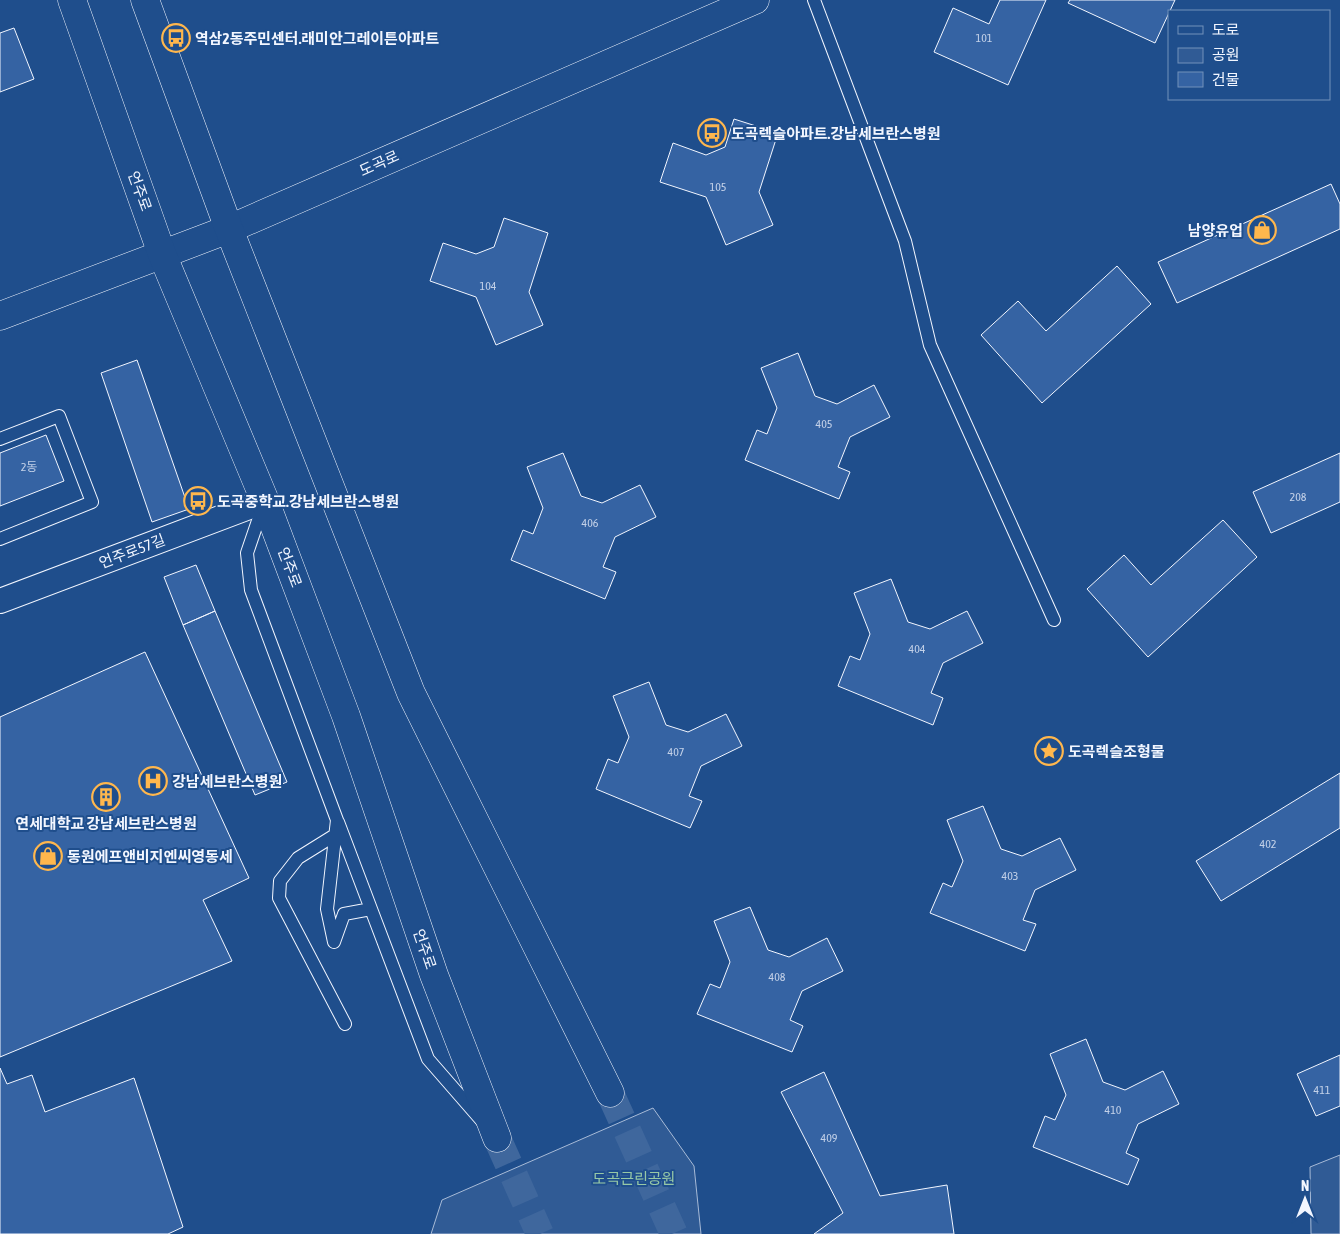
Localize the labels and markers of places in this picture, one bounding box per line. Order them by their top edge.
bus stop icon: 역삼2동주민센터.래미안그레이튼아파트 [161,23,191,53]
place label: 역삼2동주민센터.래미안그레이튼아파트 [195,30,440,47]
bus stop icon: 도곡렉슬아파트.강남세브란스병원 [697,118,727,148]
place label: 도곡렉슬아파트.강남세브란스병원 [731,125,941,142]
shop icon: 남양유업 [1247,215,1277,245]
place label: 남양유업 [1188,222,1243,239]
bus stop icon: 도곡중학교.강남세브란스병원 [183,486,213,516]
place label: 도곡중학교.강남세브란스병원 [217,493,399,510]
place icon: 도곡렉슬조형물 [1034,736,1064,766]
place label: 도곡렉슬조형물 [1068,743,1165,760]
hospital icon: 강남세브란스병원 [138,766,168,796]
place label: 강남세브란스병원 [172,773,282,790]
building icon: 연세대학교 강남세브란스병원 [91,782,121,812]
place label: 연세대학교 강남세브란스병원 [15,815,197,832]
shop icon: 동원에프앤비지엔씨영동세 [33,841,63,871]
place label: 동원에프앤비지엔씨영동세 [67,848,233,865]

